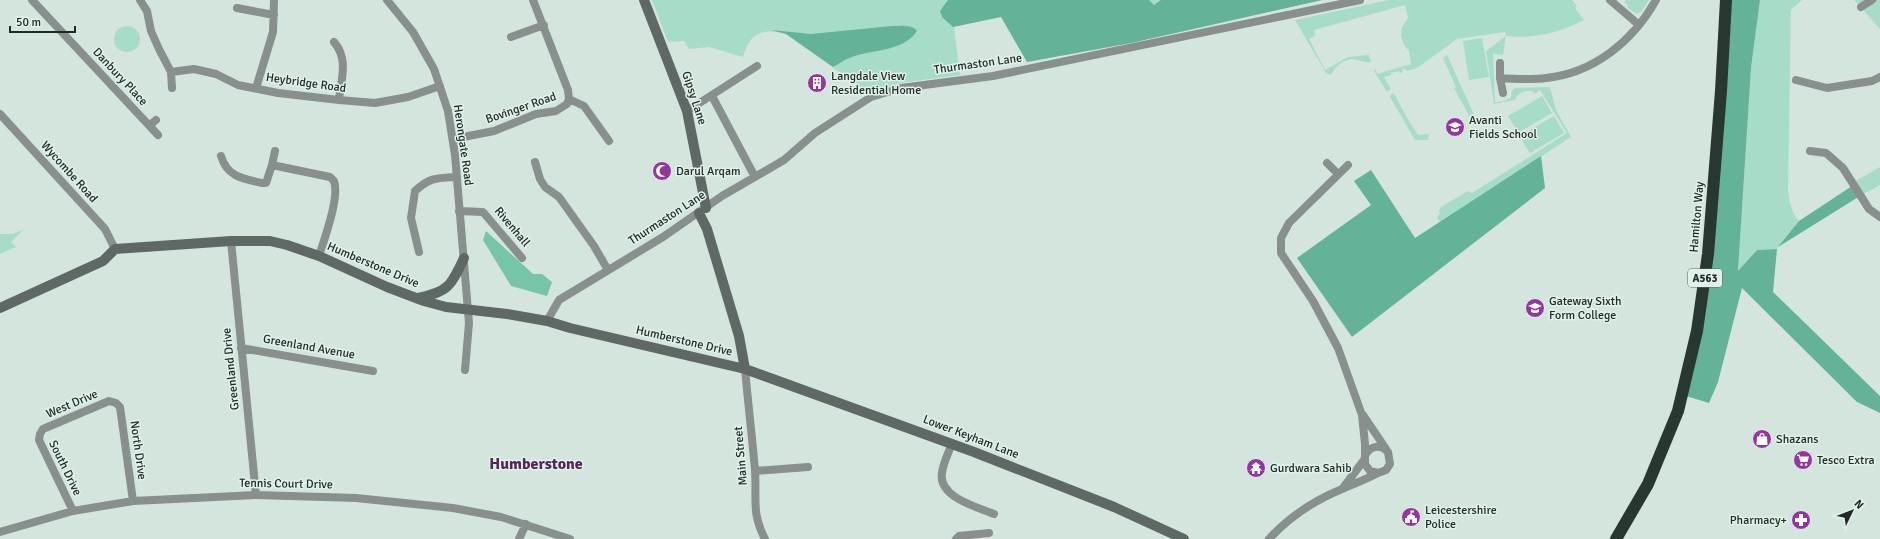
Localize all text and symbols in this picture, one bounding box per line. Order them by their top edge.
scale bar [10,8,75,34]
text: 50 m [16,15,41,30]
street label: Danbury Place [89,45,151,109]
street label: Thurmaston Lane [933,50,1023,78]
street label: Gipsy Lane [678,69,710,127]
place label: Langdale View Residential Home [831,69,921,98]
street label: Heybridge Road [265,70,347,96]
building icon: Langdale View Residential Home [806,72,828,94]
street label: Bovinger Road [484,89,558,127]
street label: Herongate Road [450,103,476,187]
place label: Avanti Fields School [1469,113,1538,142]
school or university icon: Avanti Fields School [1444,116,1466,138]
street label: Wycombe Road [37,138,101,206]
mosque icon: Darul Arqam [651,160,673,182]
place label: Darul Arqam [676,164,741,179]
street label: Hamilton Way [1686,181,1708,253]
street label: Thurmaston Lane [626,188,708,248]
street label: Rivenhall [491,204,533,250]
street label: Humberstone Drive [325,239,421,291]
road number: A563 [1688,269,1722,287]
place label: Gateway Sixth Form College [1549,294,1621,323]
school or university icon: Gateway Sixth Form College [1524,297,1546,319]
street label: Humberstone Drive [634,323,734,359]
street label: Greenland Drive [219,327,243,411]
street label: Greenland Avenue [262,332,356,362]
street label: West Drive [44,386,100,422]
street label: Lower Keyham Lane [921,412,1021,462]
street label: North Drive [126,420,150,480]
street label: Main Street [731,426,751,486]
shop icon: Shazans [1751,428,1773,450]
place label: Shazans [1776,432,1819,447]
street label: South Drive [45,438,85,498]
supermarket icon: Tesco Extra [1792,449,1814,471]
place label: Tesco Extra [1817,453,1875,468]
district label: Humberstone [489,454,583,474]
temple icon: Gurdwara Sahib [1245,457,1267,479]
place label: Gurdwara Sahib [1270,461,1352,476]
street label: Tennis Court Drive [239,476,333,492]
north arrow [1832,491,1872,531]
text: N [1852,497,1866,512]
place label: Leicestershire Police [1425,503,1497,532]
public building icon: Leicestershire Police [1400,506,1422,528]
pharmacy icon: Pharmacy+ [1790,509,1812,531]
place label: Pharmacy+ [1730,513,1787,528]

